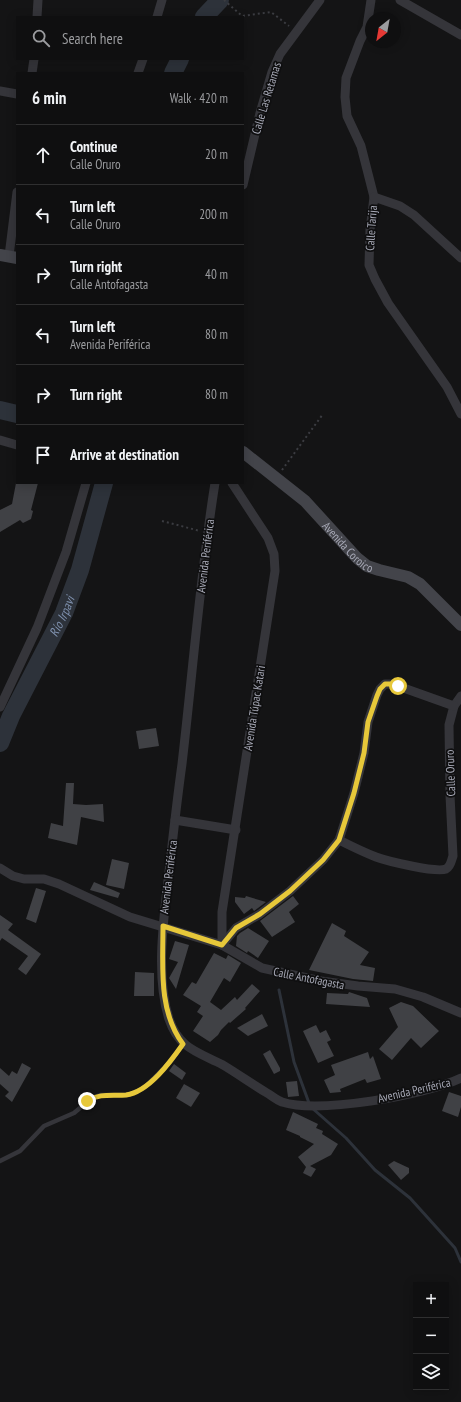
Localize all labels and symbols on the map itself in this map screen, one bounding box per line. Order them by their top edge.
north arrow [365,12,401,48]
street label: Calle Las Retamas [248,60,284,136]
street label: Calle Tarija [362,205,380,251]
street label: Avenida Periférica [193,518,217,594]
street label: Avenida Coroico [320,518,375,575]
water label: Río Irpavi [45,592,79,639]
street label: Avenida Túpac Katari [240,664,268,752]
route start [389,677,407,695]
street label: Calle Oruro [442,749,458,797]
street label: Avenida Periférica [156,839,180,915]
street label: Calle Antofagasta [272,964,346,992]
street label: Avenida Periférica [376,1074,452,1106]
route end [78,1092,96,1110]

